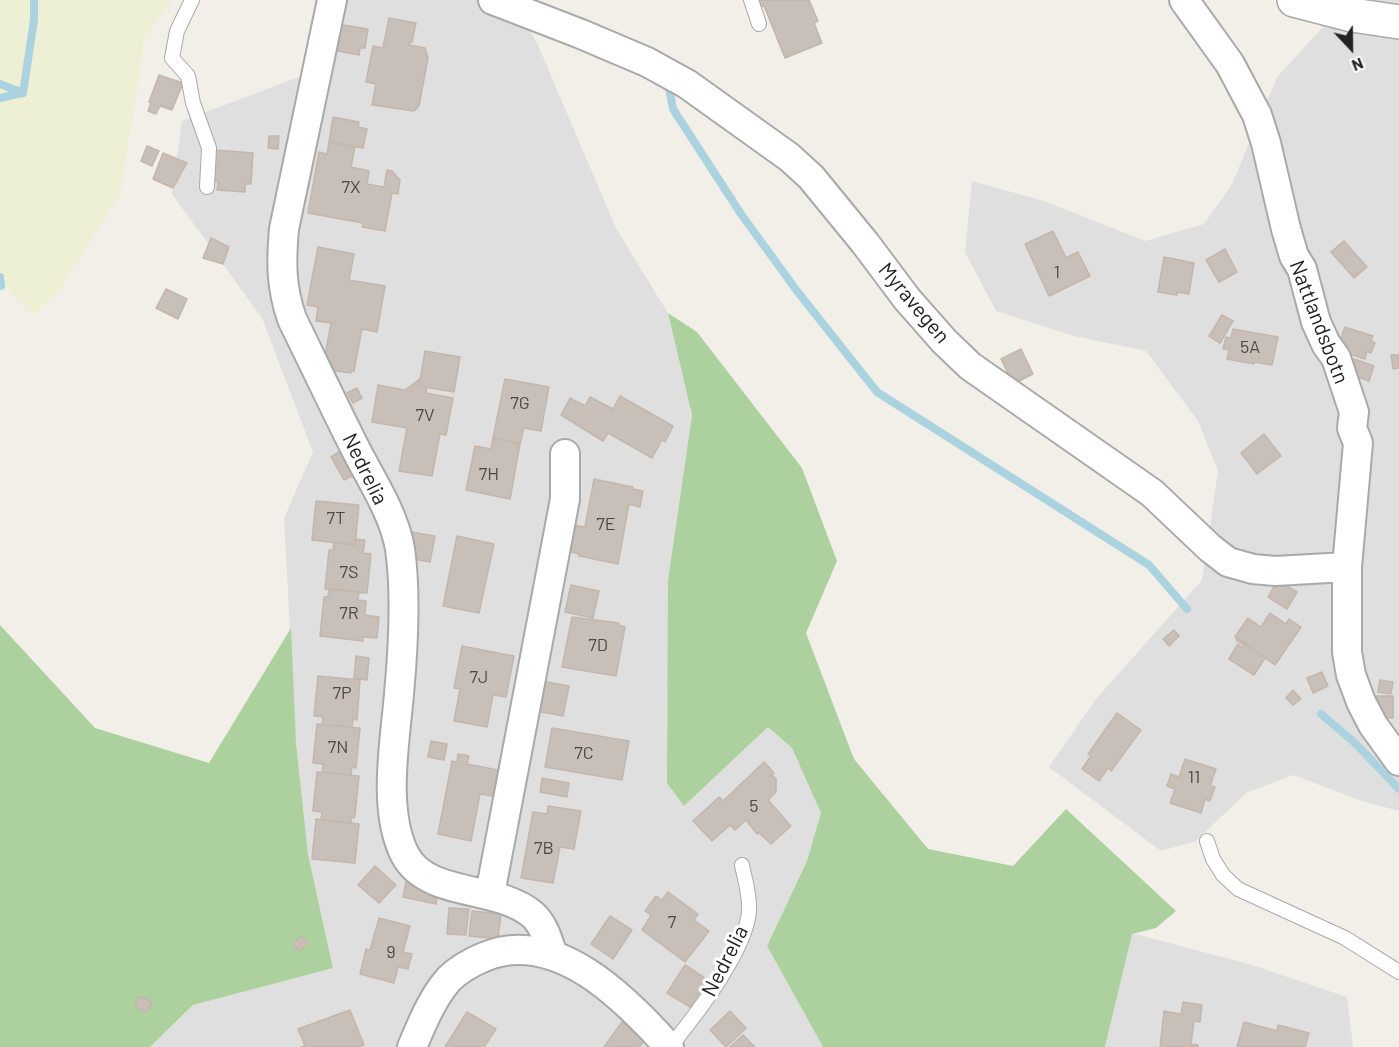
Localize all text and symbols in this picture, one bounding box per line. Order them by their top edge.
north arrow [1321,18,1381,78]
text: N [1349,54,1366,76]
house number: 7X [341,176,361,198]
street label: Nattlandsbotn [1284,257,1354,387]
street label: Myravegen [873,258,955,348]
house number: 1 [1054,261,1060,283]
house number: 5A [1240,336,1260,358]
house number: 7G [510,392,530,414]
house number: 7V [415,404,435,426]
street label: Nedrelia [337,429,393,509]
house number: 7H [479,463,499,485]
house number: 7T [327,507,345,529]
house number: 7E [596,513,616,535]
house number: 7S [339,561,359,583]
house number: 7R [339,602,359,624]
house number: 7D [588,634,608,656]
house number: 7J [470,666,488,688]
house number: 7P [332,682,352,704]
house number: 7N [328,736,348,758]
house number: 7C [574,742,594,764]
house number: 11 [1188,766,1200,788]
house number: 5 [749,795,759,817]
house number: 7B [534,837,554,859]
house number: 7 [668,911,676,933]
street label: Nedrelia [696,921,754,1001]
house number: 9 [386,941,396,963]

